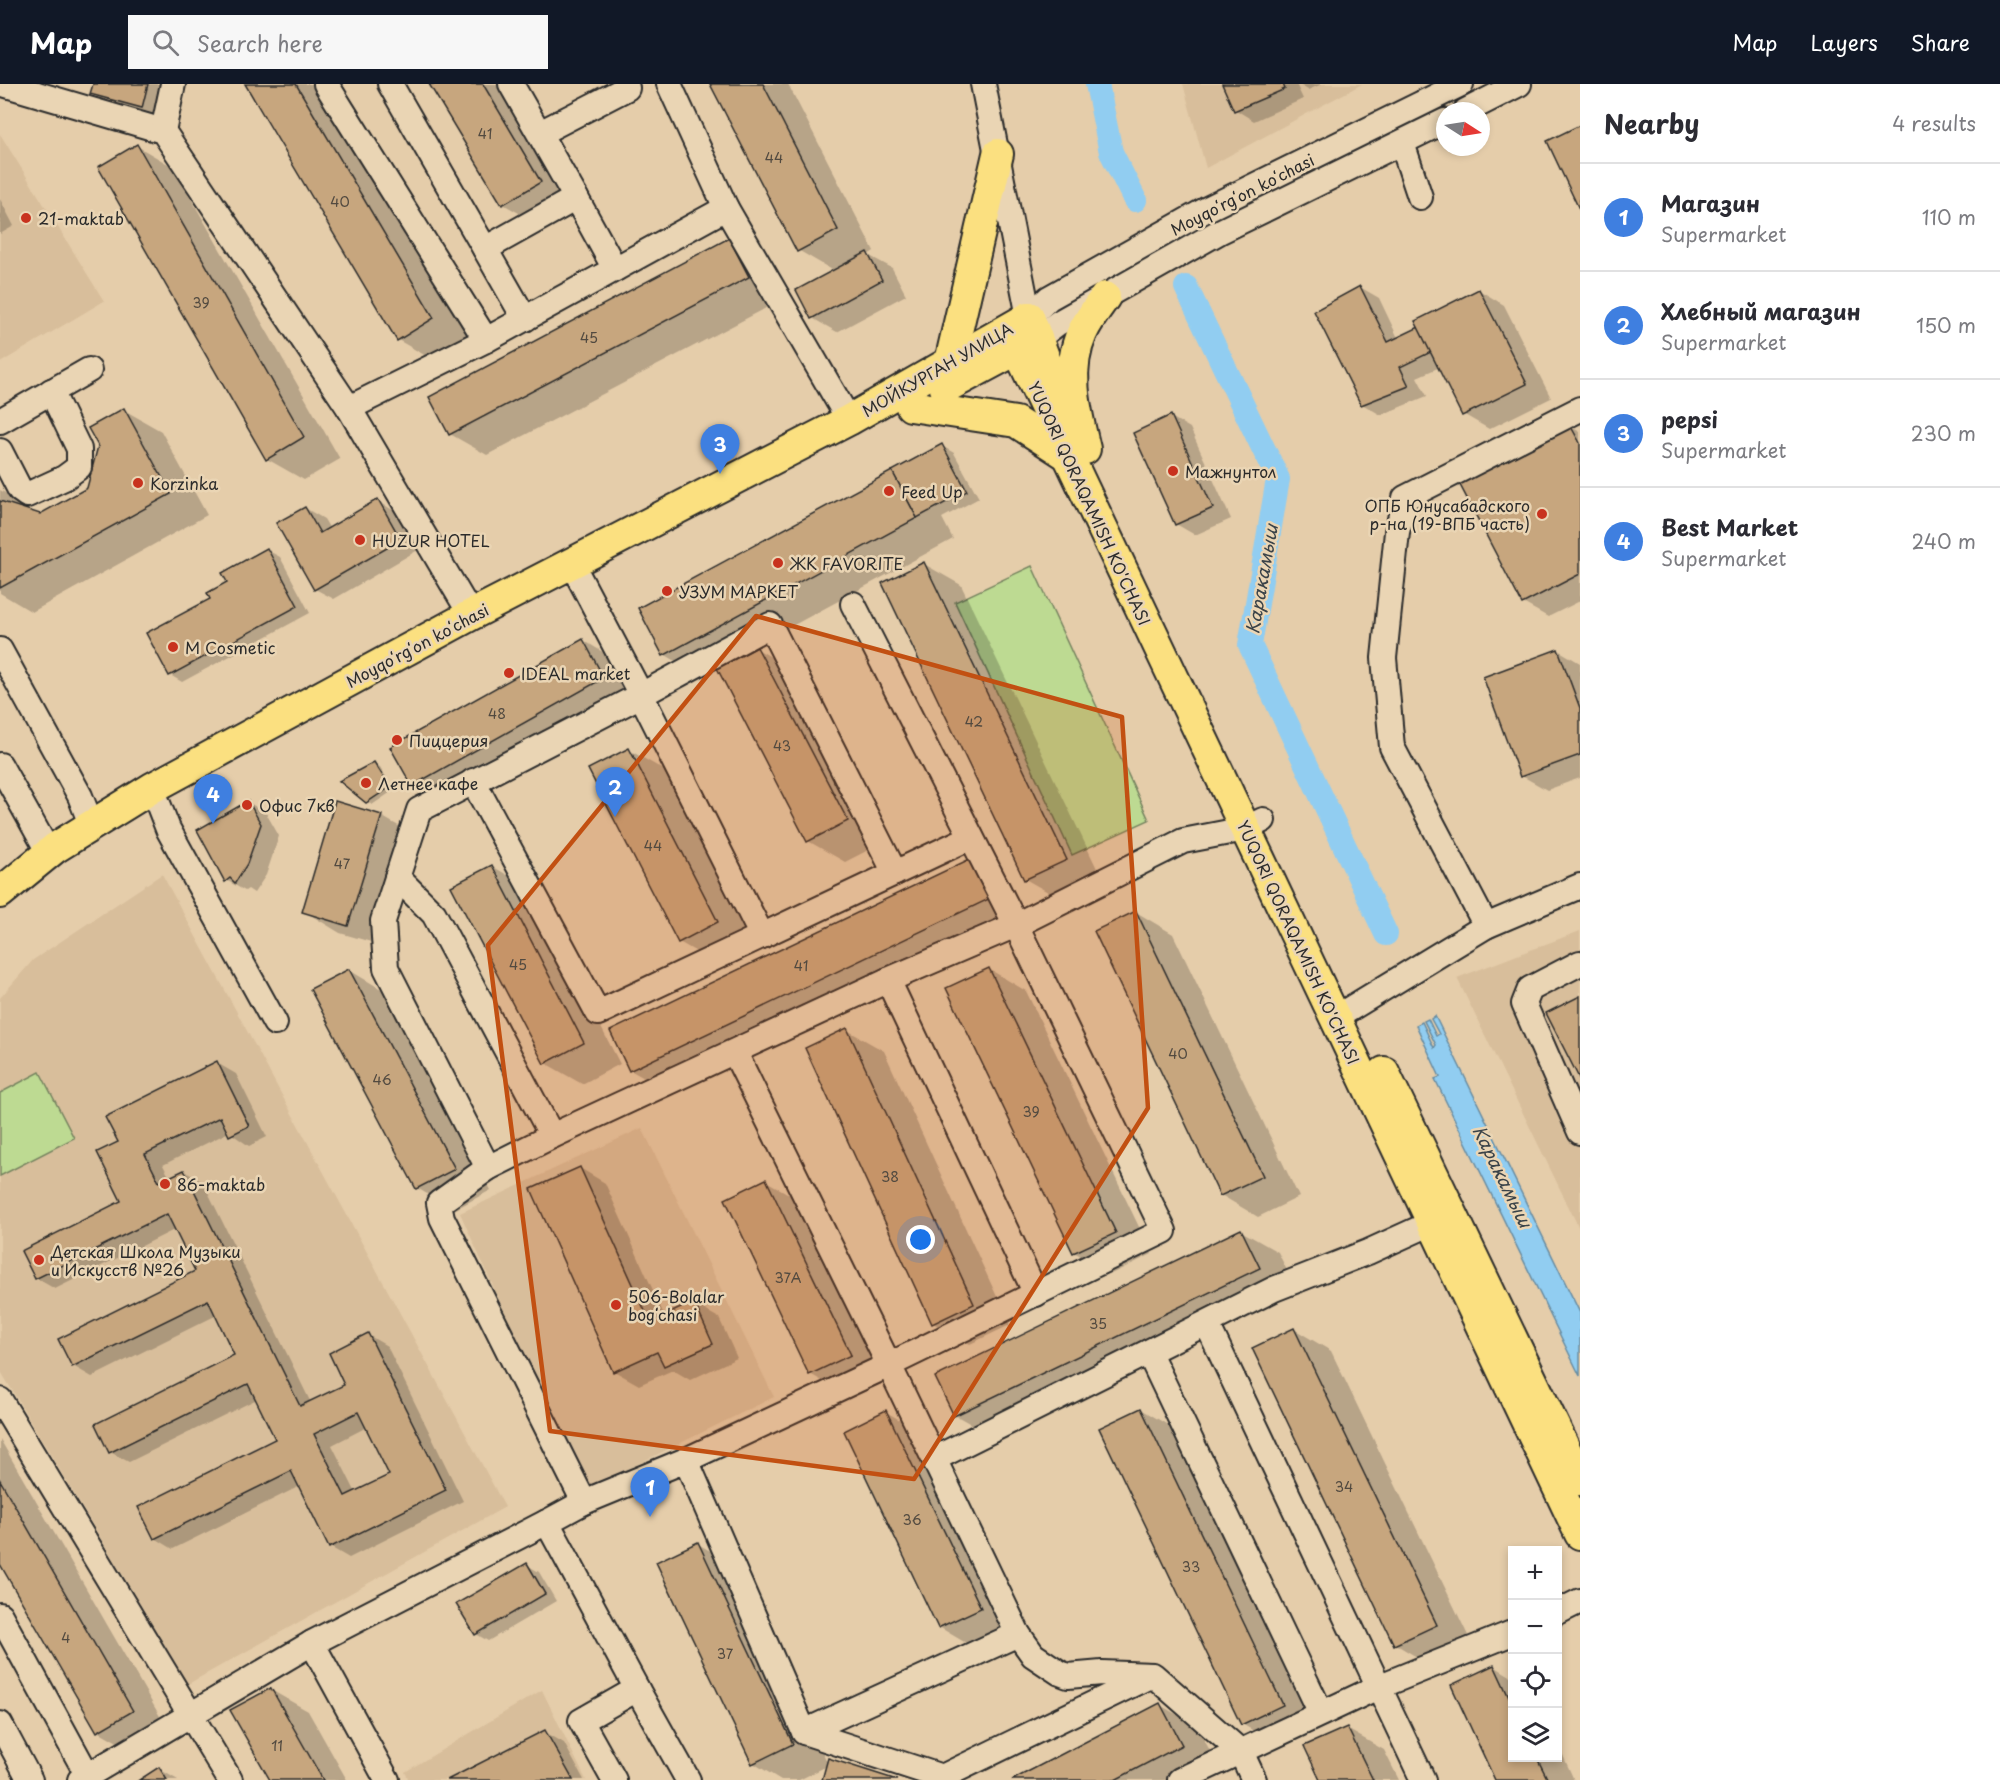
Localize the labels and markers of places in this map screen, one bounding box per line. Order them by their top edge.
place label: 21-maktab [38,206,124,230]
marker: 21-maktab [19,211,33,225]
pin: 3 [700,424,740,474]
place label: Мажнунтол [1185,459,1276,483]
marker: Мажнунтол [1166,464,1180,478]
place label: Korzinka [150,471,218,495]
marker: Korzinka [131,476,145,490]
place label: Feed Up [901,479,963,503]
marker: Feed Up [882,484,896,498]
place label: ОПБ Юнусабадского р-на (19-ВПБ часть) [1364,493,1530,535]
marker: ОПБ Юнусабадского р-на (19-ВПБ часть) [1535,507,1549,521]
place label: HUZUR HOTEL [372,528,490,552]
marker: HUZUR HOTEL [353,533,367,547]
place label: ЖК FAVORITE [789,551,904,575]
marker: ЖК FAVORITE [771,556,785,570]
place label: УЗУМ МАРКЕТ [679,579,798,603]
marker: УЗУМ МАРКЕТ [660,584,674,598]
place label: M Cosmetic [185,635,275,659]
marker: M Cosmetic [166,640,180,654]
place label: IDEAL market [521,661,631,685]
marker: IDEAL market [502,666,516,680]
place label: Пиццерия [409,728,488,752]
marker: Пиццерия [390,733,404,747]
pin: 2 [596,768,634,817]
place label: Летнее кафе [378,771,478,795]
pin: 4 [194,774,232,824]
marker: Летнее кафе [359,776,373,790]
place label: Офис 7кв [259,793,335,817]
marker: Офис 7кв [240,798,254,812]
place label: 86-maktab [177,1172,265,1196]
marker: 86-maktab [158,1177,172,1191]
place label: Детская Школа Музыки и Искусств №26 [50,1239,241,1281]
marker: Детская Школа Музыки и Искусств №26 [32,1253,46,1267]
place label: 506-Bolalar bogʻchasi [628,1284,725,1326]
marker: 506-Bolalar bogʻchasi [609,1298,623,1312]
pin: 1 [630,1468,670,1517]

